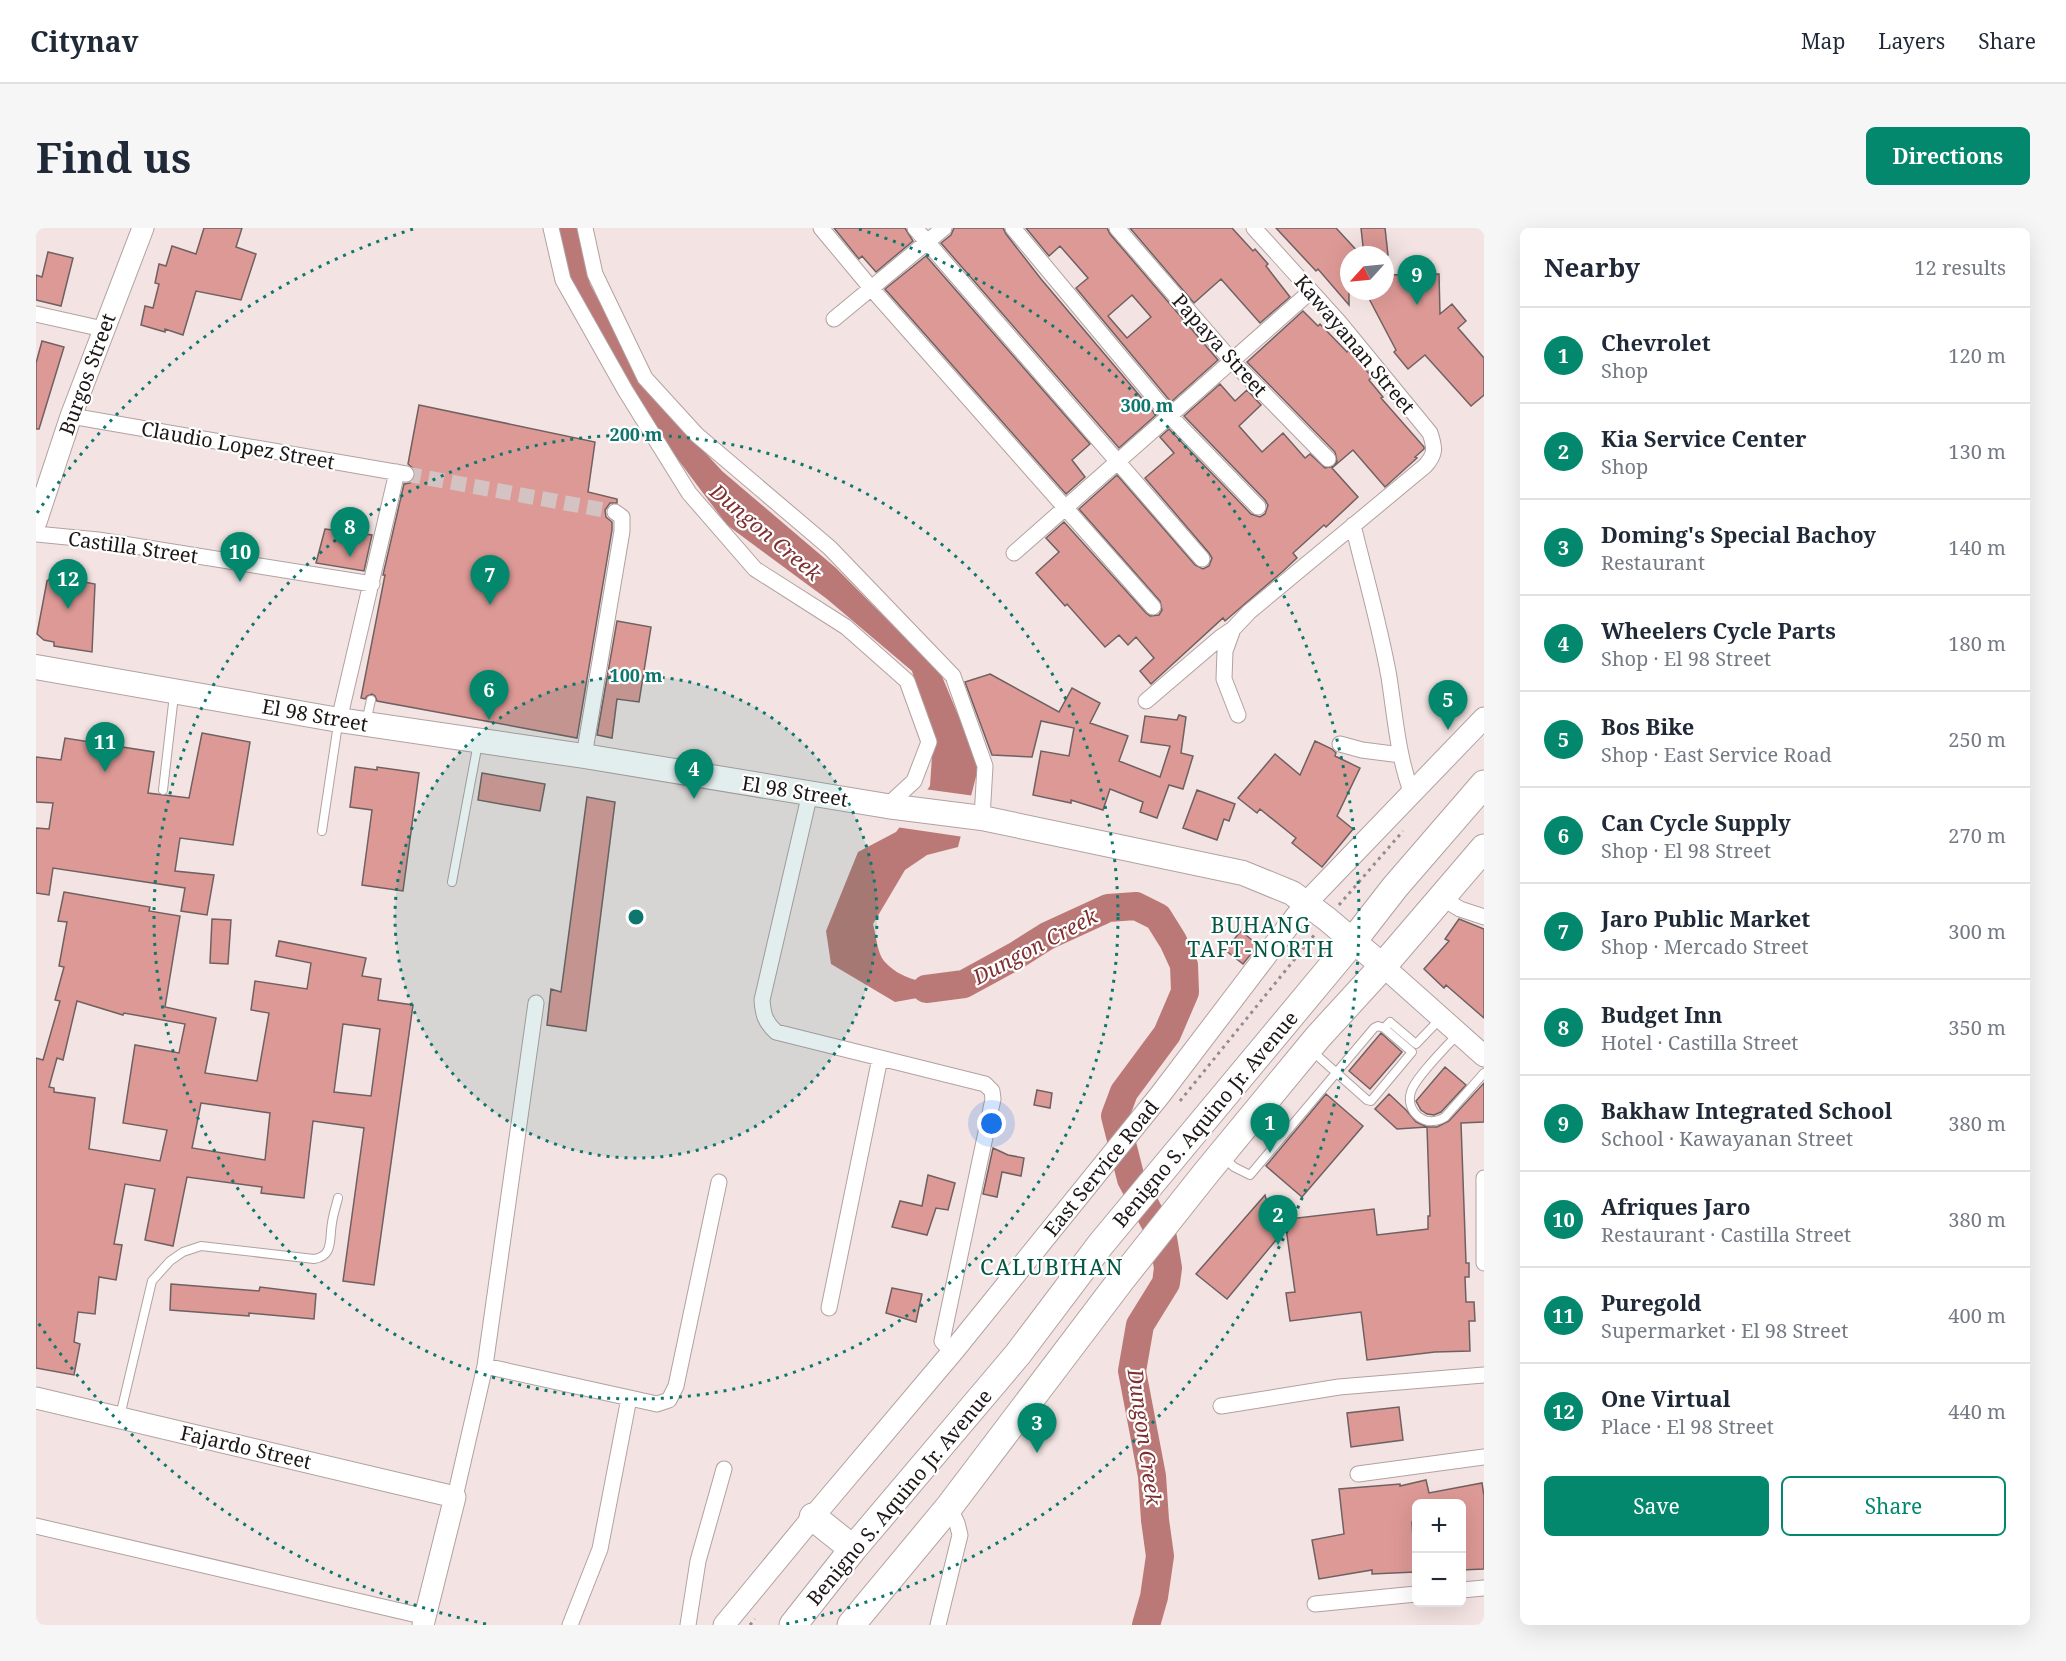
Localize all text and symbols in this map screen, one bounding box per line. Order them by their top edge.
text: Citynav [30,22,139,60]
text: Map [1801,27,1845,55]
text: Layers [1878,27,1945,55]
text: Share [1978,27,2036,55]
button: Directions [1866,127,2030,185]
text: Find us [36,128,191,185]
north arrow [1340,246,1394,300]
text: Nearby [1544,249,1640,285]
text: 12 results [1914,254,2006,281]
pin: 9 [1398,256,1436,305]
street label: Kawayanan Street [1289,269,1421,419]
street label: Papaya Street [1166,288,1274,402]
street label: Burgos Street [53,309,121,439]
text: Chevrolet [1601,327,1711,357]
text: 1 [1558,342,1569,369]
text: 120 m [1948,342,2006,369]
text: Shop [1601,357,1648,384]
text: 300 m [1121,393,1174,417]
street label: Claudio Lopez Street [139,415,337,475]
text: 200 m [610,422,663,446]
text: Kia Service Center [1601,423,1807,453]
text: 2 [1558,438,1569,465]
text: 130 m [1948,438,2006,465]
text: Shop [1601,453,1648,480]
water label: Dungon Creek [704,476,828,588]
pin: 8 [330,508,370,557]
text: Doming's Special Bachoy [1601,519,1876,549]
street label: Castilla Street [66,525,200,569]
pin: 10 [220,532,260,582]
text: 3 [1558,534,1569,561]
text: 140 m [1948,534,2006,561]
text: Restaurant [1601,549,1705,576]
pin: 7 [470,556,510,605]
pin: 12 [48,560,87,609]
text: Wheelers Cycle Parts [1601,615,1836,645]
text: 4 [1558,630,1569,657]
text: 180 m [1948,630,2006,657]
text: Shop · El 98 Street [1601,645,1771,672]
text: 100 m [610,663,663,687]
pin: 6 [470,670,508,720]
pin: 5 [1428,680,1468,730]
street label: El 98 Street [260,692,370,738]
text: Bos Bike [1601,711,1694,741]
pin: 11 [86,722,124,772]
text: 5 [1558,726,1569,753]
text: 250 m [1948,726,2006,753]
text: Shop · East Service Road [1601,741,1832,768]
pin: 4 [674,750,714,799]
street label: El 98 Street [740,769,850,813]
text: Can Cycle Supply [1601,807,1791,837]
text: 6 [1558,822,1569,849]
text: 270 m [1948,822,2006,849]
text: Shop · El 98 Street [1601,837,1771,864]
water label: Dungon Creek [967,901,1103,991]
text: Jaro Public Market [1601,903,1810,933]
centre of rings [626,907,646,927]
district label: BUHANG TAFT-NORTH [1187,911,1335,963]
text: 7 [1558,918,1569,945]
text: 300 m [1948,918,2006,945]
text: Shop · Mercado Street [1601,933,1809,960]
text: Budget Inn [1601,999,1722,1029]
street label: Benigno S. Aquino Jr. Avenue [1106,1005,1304,1233]
text: 8 [1558,1014,1569,1041]
text: 350 m [1948,1014,2006,1041]
text: Hotel · Castilla Street [1601,1029,1798,1056]
street label: East Service Road [1038,1094,1164,1242]
text: Bakhaw Integrated School [1601,1095,1892,1125]
pin: 1 [1250,1104,1290,1153]
your location [977,1109,1006,1138]
text: 9 [1558,1110,1569,1137]
text: 380 m [1948,1110,2006,1137]
text: School · Kawayanan Street [1601,1125,1853,1152]
text: Afriques Jaro [1601,1191,1751,1221]
pin: 2 [1258,1196,1298,1245]
text: 10 [1552,1206,1575,1233]
text: 380 m [1948,1206,2006,1233]
text: Restaurant · Castilla Street [1601,1221,1851,1248]
district label: CALUBIHAN [980,1251,1124,1281]
text: Puregold [1601,1287,1702,1317]
text: 11 [1552,1302,1575,1329]
text: 400 m [1948,1302,2006,1329]
text: Supermarket · El 98 Street [1601,1317,1848,1344]
water label: Dungon Creek [1121,1366,1169,1508]
street label: Benigno S. Aquino Jr. Avenue [800,1383,998,1611]
text: One Virtual [1601,1383,1730,1413]
text: 12 [1552,1398,1575,1425]
text: 440 m [1948,1398,2006,1425]
pin: 3 [1018,1404,1056,1453]
text: Place · El 98 Street [1601,1413,1774,1440]
street label: Fajardo Street [178,1419,314,1475]
button: Save [1544,1476,1769,1536]
button: Share [1781,1476,2006,1536]
map controls [1412,1499,1466,1607]
button: + [1412,1499,1466,1553]
button: − [1412,1553,1466,1607]

